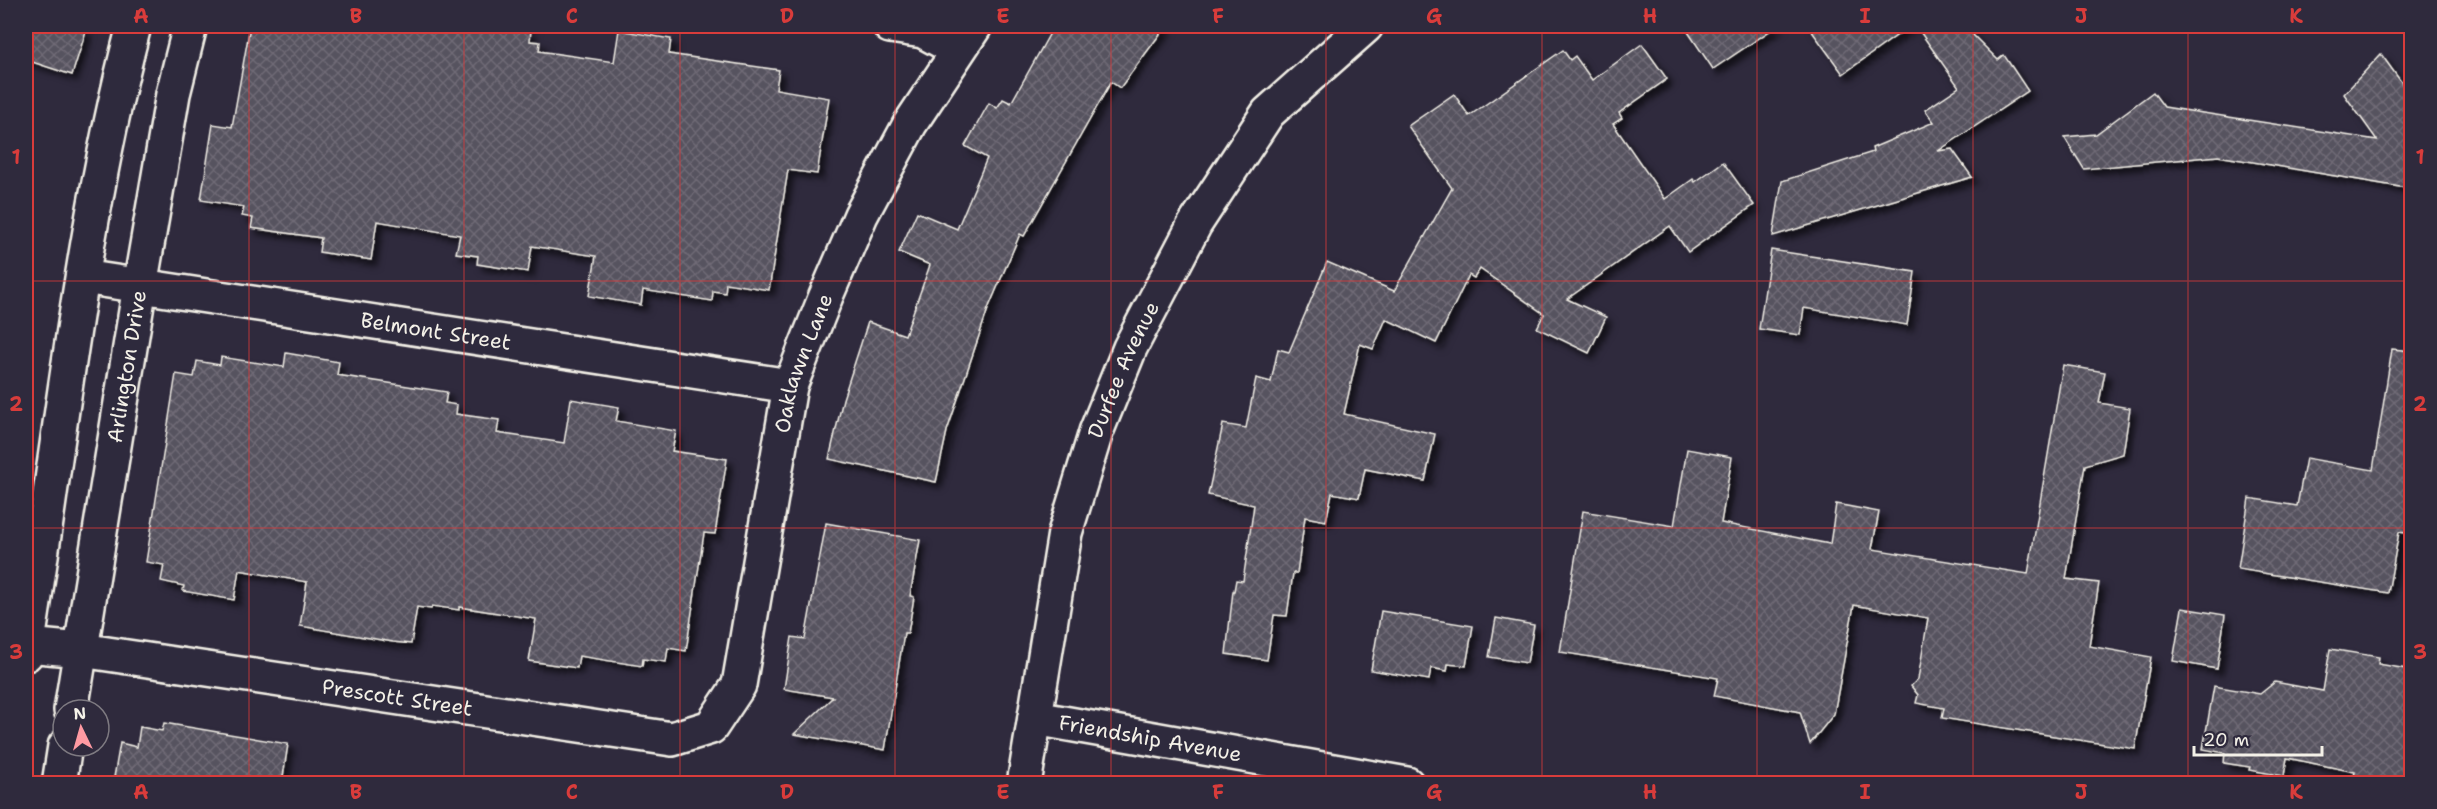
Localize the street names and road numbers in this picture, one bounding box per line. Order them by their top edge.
street label: Arlington Drive [101,288,153,445]
street label: Oaklawn Lane [768,289,840,435]
street label: Durfee Avenue [1081,296,1166,442]
street label: Belmont Street [359,306,513,357]
street label: Prescott Street [320,672,474,723]
street label: Friendship Avenue [1057,708,1244,768]

